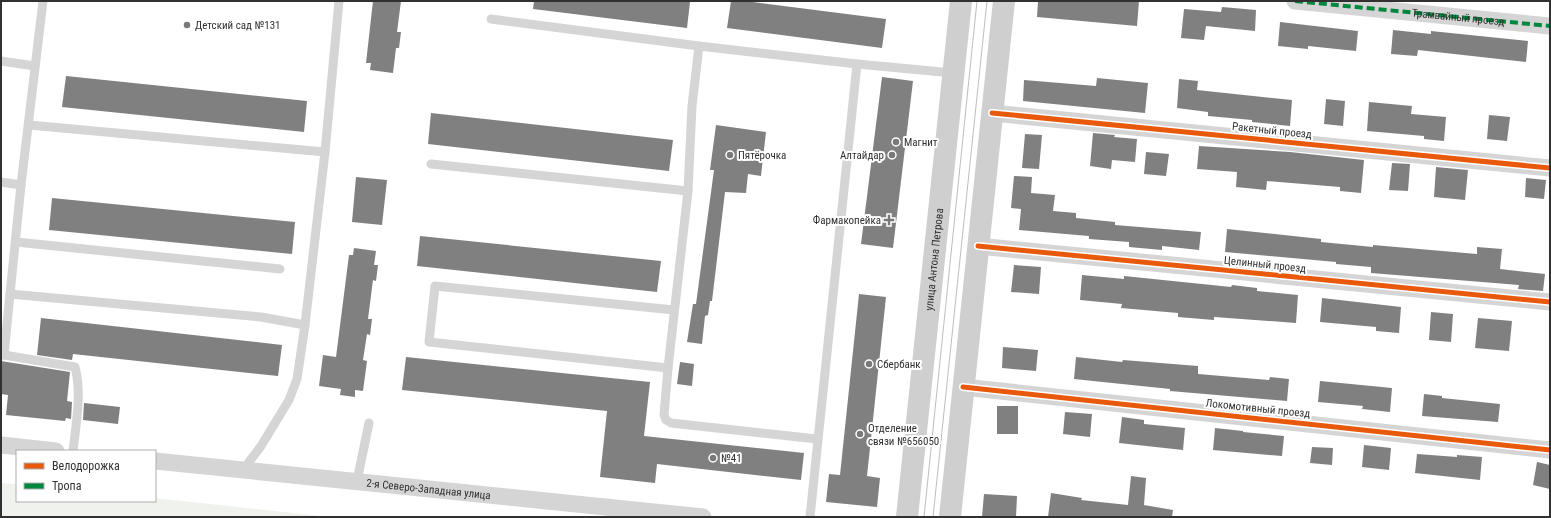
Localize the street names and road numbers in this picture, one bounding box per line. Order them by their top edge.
street label: Трамвайный проезд [1411,6,1505,29]
street label: Ракетный проезд [1231,120,1313,141]
street label: улица Антона Петрова [923,208,946,311]
street label: Целинный проезд [1223,254,1307,275]
street label: Локомотивный проезд [1205,397,1311,420]
street label: 2-я Северо-Западная улица [366,477,491,502]

